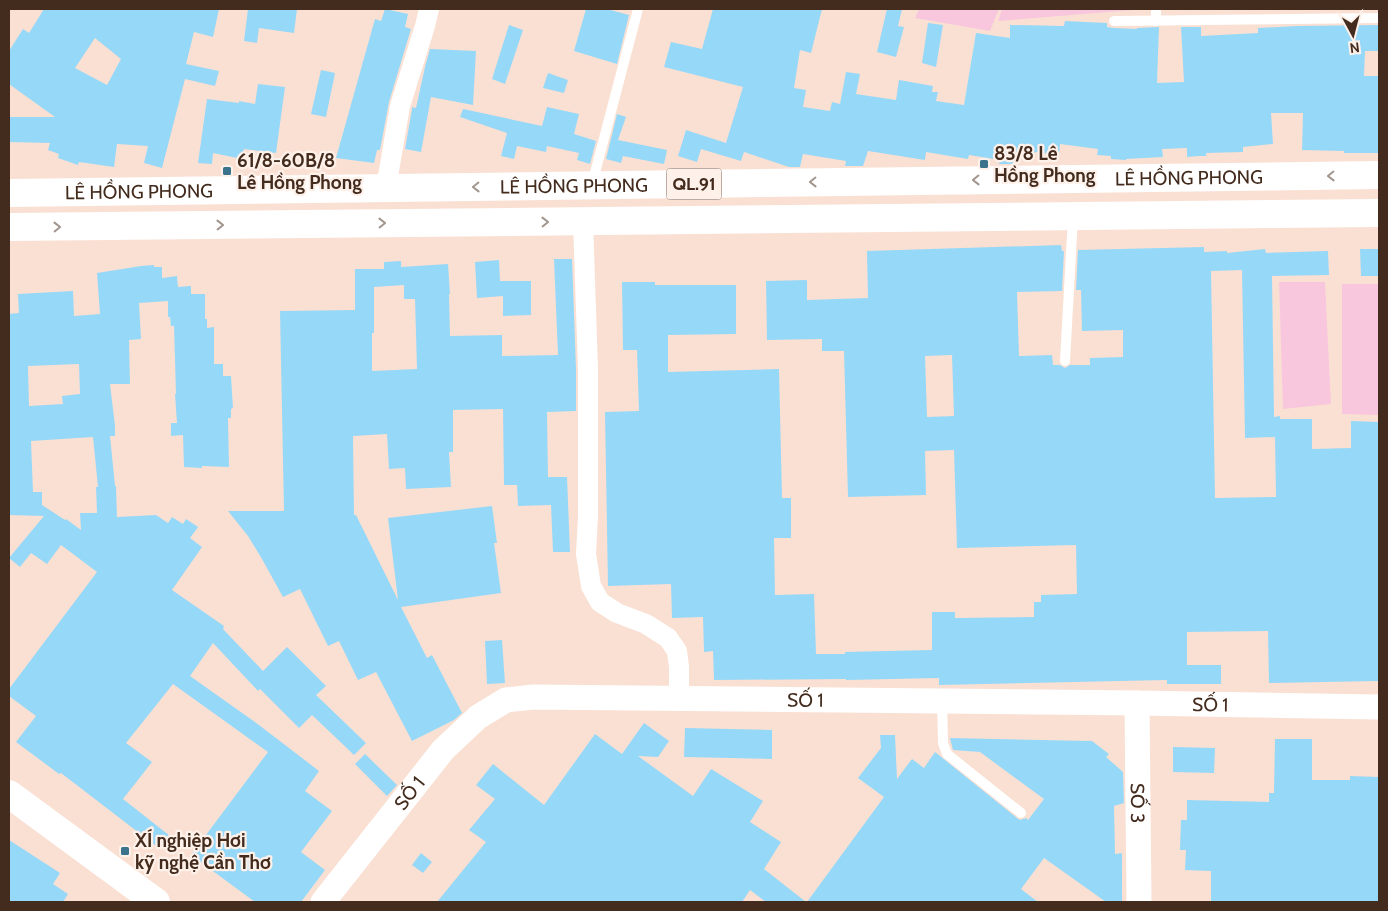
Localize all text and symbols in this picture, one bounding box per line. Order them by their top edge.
north arrow [1328,10,1378,60]
text: N [1349,38,1361,57]
place label: 83/8 Lê Hồng Phong [994,142,1096,187]
place label: 61/8-60B/8 Lê Hồng Phong [237,149,362,194]
marker: 83/8 Lê Hồng Phong [978,158,990,170]
street label: LÊ HỒNG PHONG [1115,164,1263,190]
marker: 61/8-60B/8 Lê Hồng Phong [221,165,233,177]
road number: QL.91 [666,168,722,200]
one-way arrow [1326,170,1334,181]
street label: LÊ HỒNG PHONG [500,172,648,199]
one-way arrow [971,175,979,185]
one-way arrow [809,177,817,188]
street label: LÊ HỒNG PHONG [65,178,213,204]
one-way arrow [471,182,479,192]
one-way arrow [541,216,549,227]
one-way arrow [379,218,387,228]
one-way arrow [216,220,224,230]
one-way arrow [54,221,62,232]
street label: SỐ 1 [787,686,824,712]
street label: SỐ 1 [1192,690,1229,717]
street label: SỐ 1 [389,772,430,815]
street label: SỐ 3 [1126,783,1152,823]
place label: XÍ nghiệp Hơi kỹ nghệ Cần Thơ [134,828,271,874]
marker: XÍ nghiệp Hơi kỹ nghệ Cần Thơ [119,845,131,857]

